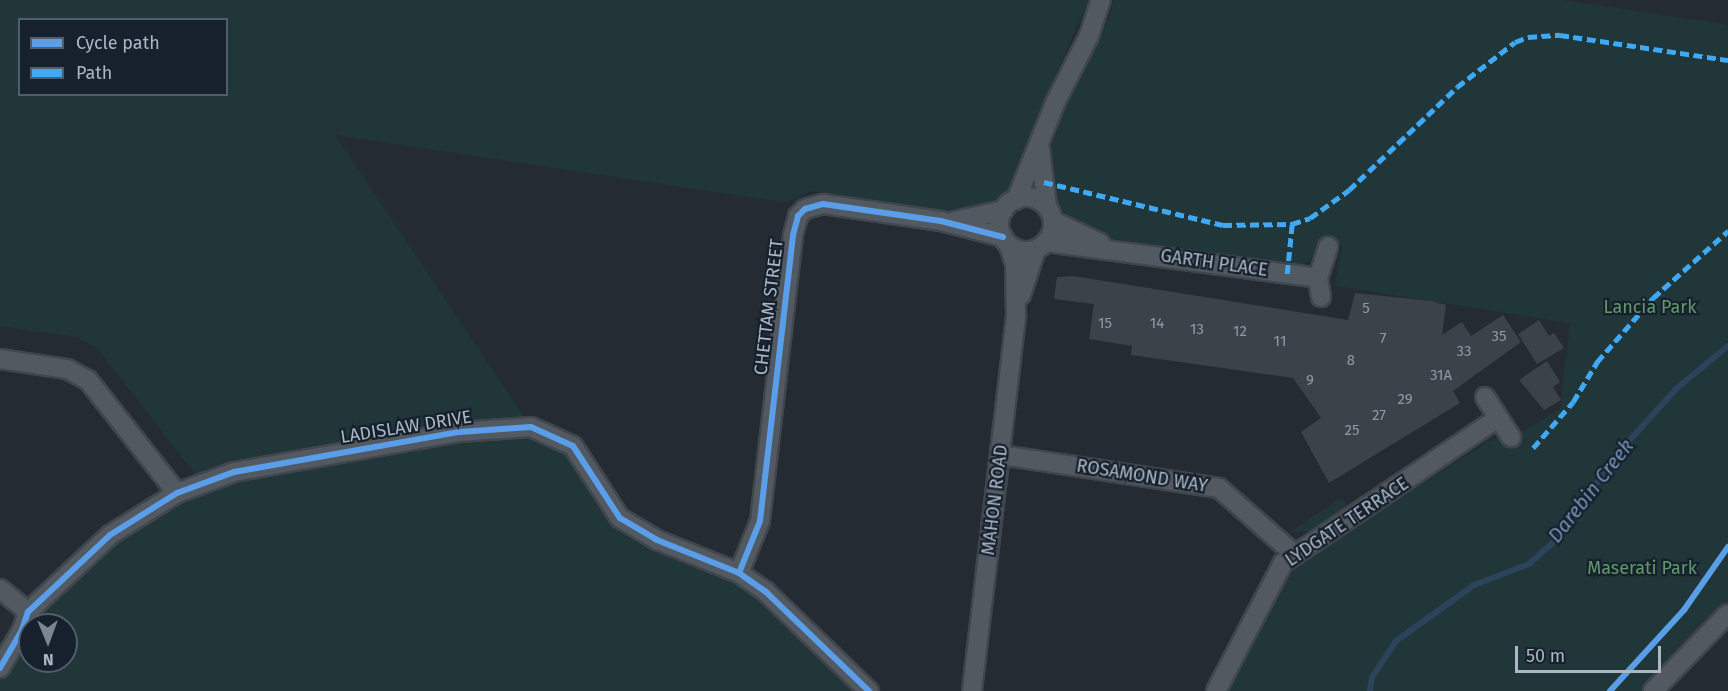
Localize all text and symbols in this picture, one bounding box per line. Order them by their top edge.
legend [18,18,228,96]
text: Cycle path [76,32,160,54]
text: Path [76,62,112,84]
street label: CHETTAM STREET [750,238,788,376]
street label: GARTH PLACE [1159,245,1269,281]
park label: Lancia Park [1604,296,1696,318]
house number: 5 [1362,300,1370,318]
house number: 15 [1098,315,1112,333]
house number: 14 [1150,315,1164,333]
house number: 13 [1190,321,1204,339]
house number: 12 [1233,323,1247,341]
house number: 35 [1492,328,1506,346]
house number: 7 [1380,330,1386,348]
house number: 11 [1274,333,1286,351]
house number: 33 [1457,343,1471,361]
house number: 8 [1347,352,1355,370]
house number: 31A [1430,367,1452,385]
house number: 9 [1306,372,1314,390]
house number: 29 [1397,391,1413,409]
street label: LADISLAW DRIVE [339,406,473,448]
house number: 27 [1372,407,1386,425]
house number: 25 [1345,422,1359,440]
water label: Darebin Creek [1543,434,1639,548]
street label: MAHON ROAD [978,444,1012,556]
street label: ROSAMOND WAY [1075,455,1209,497]
street label: LYDGATE TERRACE [1281,473,1413,571]
park label: Maserati Park [1587,557,1697,579]
north arrow [18,613,78,673]
scale bar [1518,634,1664,672]
text: 50 m [1526,645,1565,667]
text: N [43,650,54,669]

